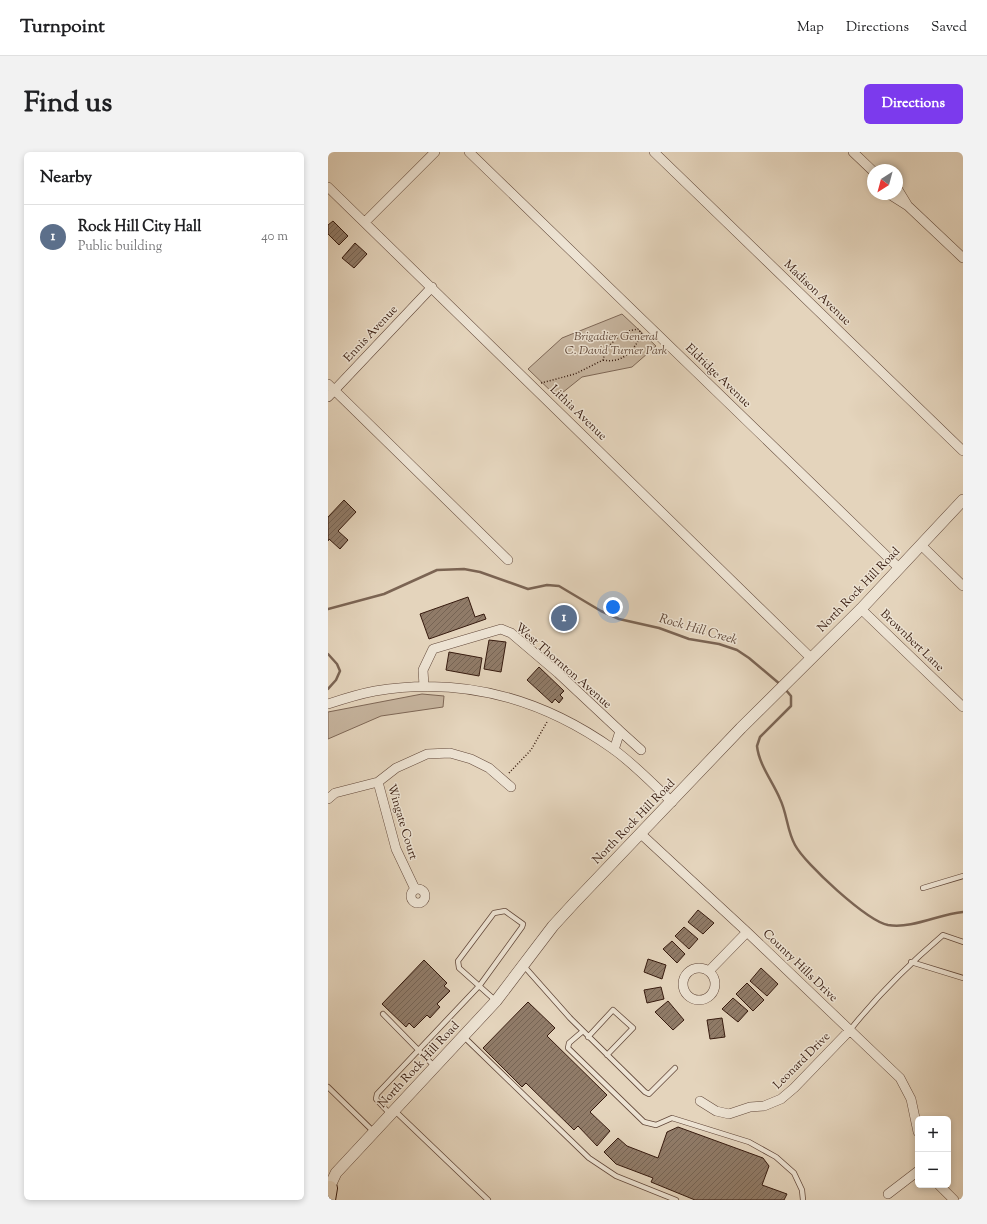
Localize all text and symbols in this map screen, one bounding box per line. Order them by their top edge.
text: Turnpoint [20,14,105,41]
text: Map [797,18,824,38]
text: Directions [846,18,909,38]
text: Saved [931,18,967,38]
text: Find us [24,84,112,124]
button: Directions [864,84,963,124]
north arrow [867,164,903,200]
text: Nearby [40,166,92,190]
text: Rock Hill City Hall [78,217,201,238]
text: 1 [51,228,55,246]
text: 40 m [261,228,288,246]
text: Public building [78,238,162,256]
street label: Madison Avenue [779,256,855,330]
street label: Ennis Avenue [340,301,402,367]
park label: Brigadier General C. David Turner Park [565,328,668,360]
street label: Eldridge Avenue [681,340,755,413]
street label: Lithia Avenue [545,381,611,445]
street label: North Rock Hill Road [813,543,905,637]
your location [603,597,623,617]
pin: 1 [551,603,577,633]
street label: Brownbert Lane [876,606,948,677]
water label: Rock Hill Creek [657,610,739,650]
street label: West Thornton Avenue [511,619,616,713]
street label: North Rock Hill Road [588,775,680,869]
street label: Wingate Court [382,782,422,862]
street label: County Hills Drive [758,925,842,1007]
street label: North Rock Hill Road [374,1018,464,1112]
street label: Leonard Drive [769,1028,835,1094]
map controls [915,1116,951,1188]
button: + [915,1116,951,1152]
button: − [915,1152,951,1188]

